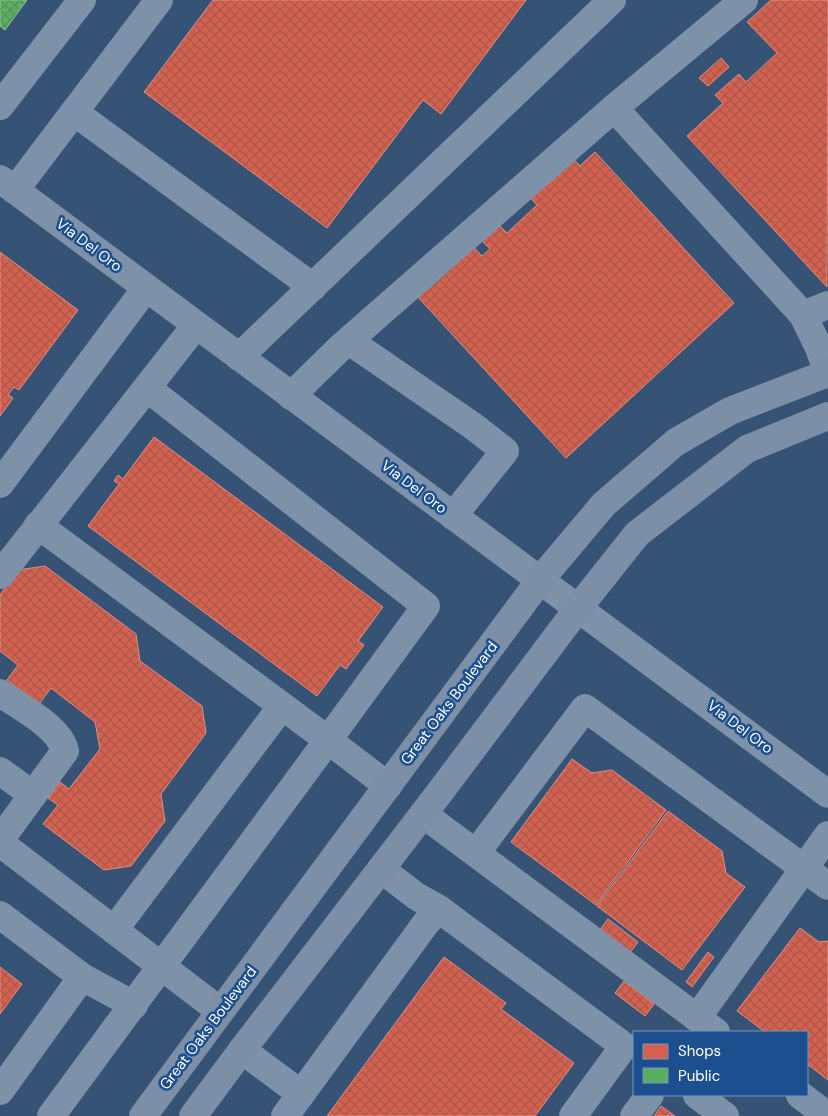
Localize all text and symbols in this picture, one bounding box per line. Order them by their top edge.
street label: Via Del Oro [52,214,126,276]
street label: Via Del Oro [377,456,451,518]
street label: Great Oaks Boulevard [396,637,502,769]
street label: Via Del Oro [703,696,777,758]
street label: Great Oaks Boulevard [155,962,261,1094]
legend [633,1031,808,1096]
text: Shops [678,1041,721,1061]
text: Public [678,1066,720,1086]

